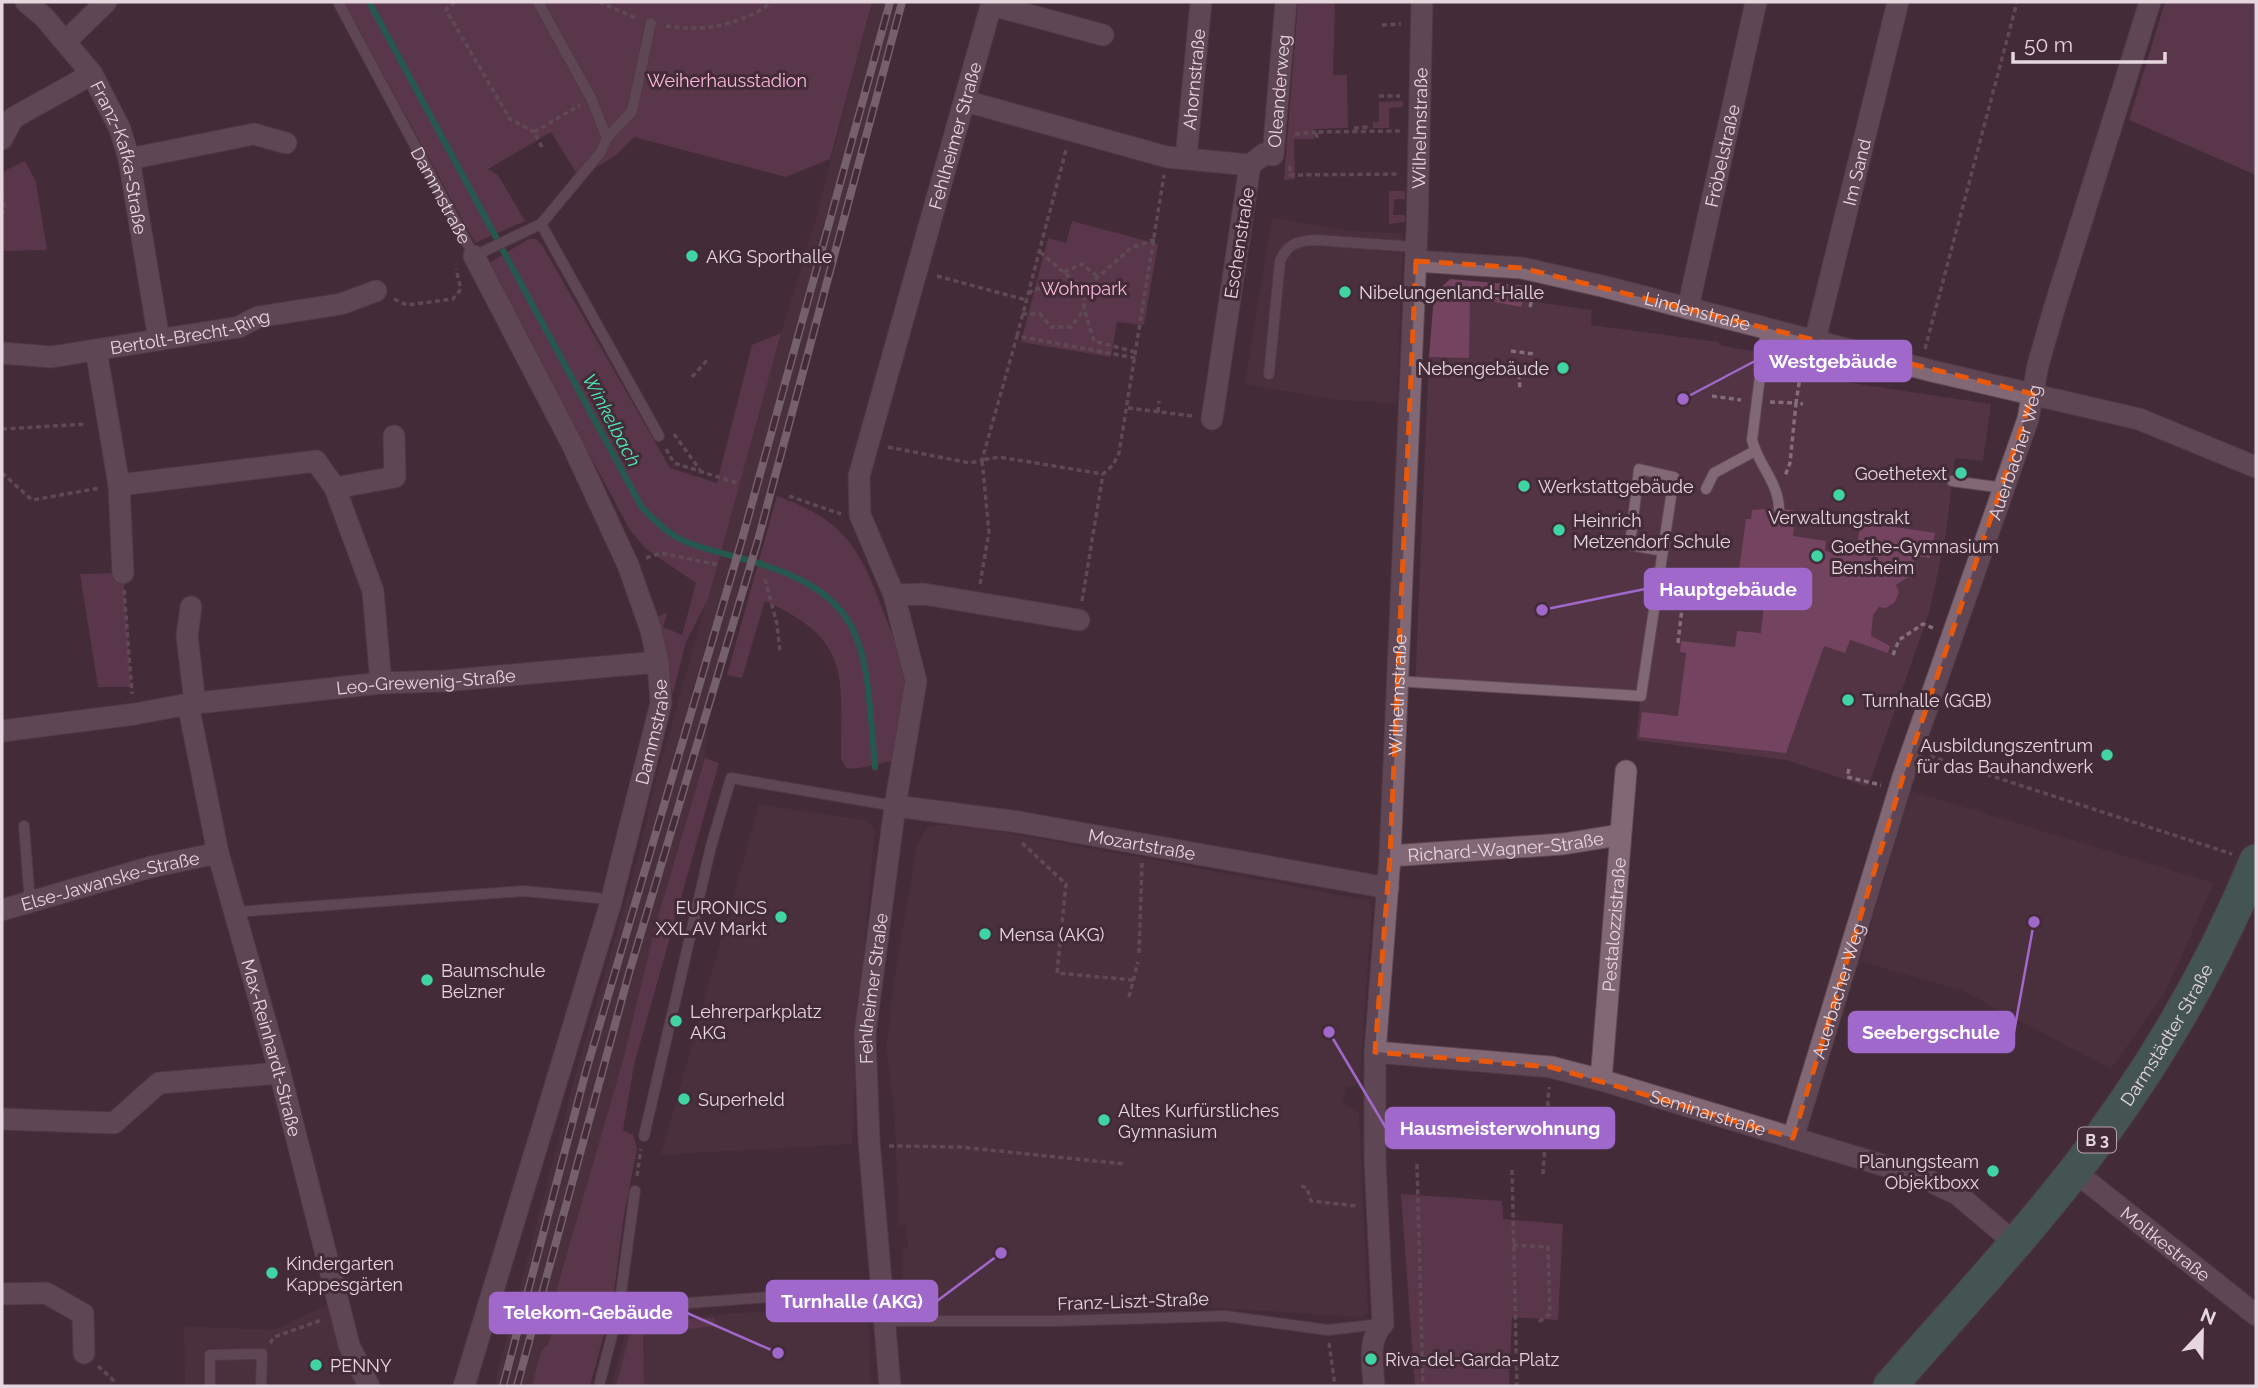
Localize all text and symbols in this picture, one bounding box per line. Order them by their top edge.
scale bar [2013,21,2165,65]
street label: Ahornstraße [1178,27,1209,131]
text: 50 m [2024,32,2073,57]
street label: Oleanderweg [1263,34,1294,149]
street label: Fehlheimer Straße [924,59,985,212]
street label: Wilhelmstraße [1407,67,1431,189]
park label: Weiherhausstadion [647,70,807,91]
street label: Franz-Kafka-Straße [87,77,152,236]
street label: Fröbelstraße [1700,102,1744,209]
street label: Im Sand [1838,136,1875,208]
street label: Dammstraße [407,143,476,248]
street label: Eschenstraße [1220,185,1258,300]
place label: AKG Sporthalle [706,246,833,267]
marker: AKG Sporthalle [684,248,700,264]
park label: Wohnpark [1041,278,1128,299]
place label: Nibelungenland-Halle [1359,282,1545,303]
marker: Nibelungenland-Halle [1337,284,1353,300]
street label: Lindenstraße [1642,287,1753,334]
street label: Bertolt-Brecht-Ring [109,305,271,358]
callout: Westgebäude [1755,341,1911,381]
text: Westgebäude [1769,350,1897,372]
place label: Nebengebäude [1417,358,1549,379]
marker: Nebengebäude [1555,360,1571,376]
water label: Winkelbach [578,370,646,470]
street label: Auerbacher Weg [1983,383,2045,522]
place label: Goethetext [1855,463,1947,484]
marker: Goethetext [1953,465,1969,481]
place label: Werkstattgebäude [1538,476,1694,497]
marker: Werkstattgebäude [1516,478,1532,494]
marker: Verwaltungstrakt [1831,487,1847,503]
place label: Verwaltungstrakt [1768,507,1910,528]
place label: Heinrich Metzendorf Schule [1573,510,1731,552]
marker: Heinrich Metzendorf Schule [1551,522,1567,538]
place label: Goethe-Gymnasium Bensheim [1831,536,1999,578]
marker: Goethe-Gymnasium Bensheim [1809,548,1825,564]
callout: Hauptgebäude [1645,569,1811,609]
text: Hauptgebäude [1659,578,1797,600]
street label: Wilhelmstraße [1384,633,1410,756]
street label: Leo-Grewenig-Straße [335,664,517,698]
street label: Dammstraße [630,678,672,787]
place label: Turnhalle (GGB) [1862,690,1991,711]
marker: Turnhalle (GGB) [1840,692,1856,708]
place label: Ausbildungszentrum für das Bauhandwerk [1916,735,2093,777]
marker: Ausbildungszentrum für das Bauhandwerk [2099,747,2115,763]
street label: Mozartstraße [1087,824,1198,864]
street label: Richard-Wagner-Straße [1407,827,1605,865]
street label: Else-Jawanske-Straße [18,847,201,915]
street label: Pestalozzistraße [1598,856,1630,992]
place label: EURONICS XXL AV Markt [656,897,767,939]
marker: EURONICS XXL AV Markt [773,909,789,925]
street label: Fehlheimer Straße [854,911,891,1064]
street label: Auerbacher Weg [1807,920,1868,1061]
place label: Mensa (AKG) [999,924,1105,945]
marker: Mensa (AKG) [977,926,993,942]
street label: Max-Reinhardt-Straße [238,957,306,1139]
place label: Baumschule Belzner [441,960,546,1002]
street label: Darmstädter Straße [2115,960,2217,1109]
marker: Baumschule Belzner [419,972,435,988]
place label: Lehrerparkplatz AKG [690,1001,822,1043]
callout: Seebergschule [1849,1012,2014,1052]
marker: Lehrerparkplatz AKG [668,1013,684,1029]
text: Seebergschule [1862,1021,2000,1043]
street label: Seminarstraße [1647,1085,1769,1140]
place label: Superheld [698,1089,785,1110]
marker: Superheld [676,1091,692,1107]
place label: Altes Kurfürstliches Gymnasium [1118,1100,1279,1142]
callout: Hausmeisterwohnung [1386,1108,1614,1148]
marker: Altes Kurfürstliches Gymnasium [1096,1112,1112,1128]
text: Hausmeisterwohnung [1400,1117,1600,1139]
road number: B 3 [2078,1128,2116,1152]
place label: Planungsteam Objektboxx [1859,1151,1979,1193]
marker: Planungsteam Objektboxx [1985,1163,2001,1179]
street label: Moltkestraße [2117,1202,2215,1286]
place label: Kindergarten Kappesgärten [286,1253,403,1295]
marker: Kindergarten Kappesgärten [264,1265,280,1281]
callout: Turnhalle (AKG) [767,1281,937,1321]
street label: Franz-Liszt-Straße [1057,1288,1210,1314]
text: Turnhalle (AKG) [781,1290,923,1312]
callout: Telekom-Gebäude [490,1293,687,1333]
north arrow [2167,1297,2237,1367]
text: Telekom-Gebäude [503,1301,673,1323]
text: N [2198,1303,2219,1329]
place label: Riva-del-Garda-Platz [1385,1349,1560,1370]
marker: Riva-del-Garda-Platz [1363,1351,1379,1367]
place label: PENNY [330,1355,392,1376]
marker: PENNY [308,1357,324,1373]

